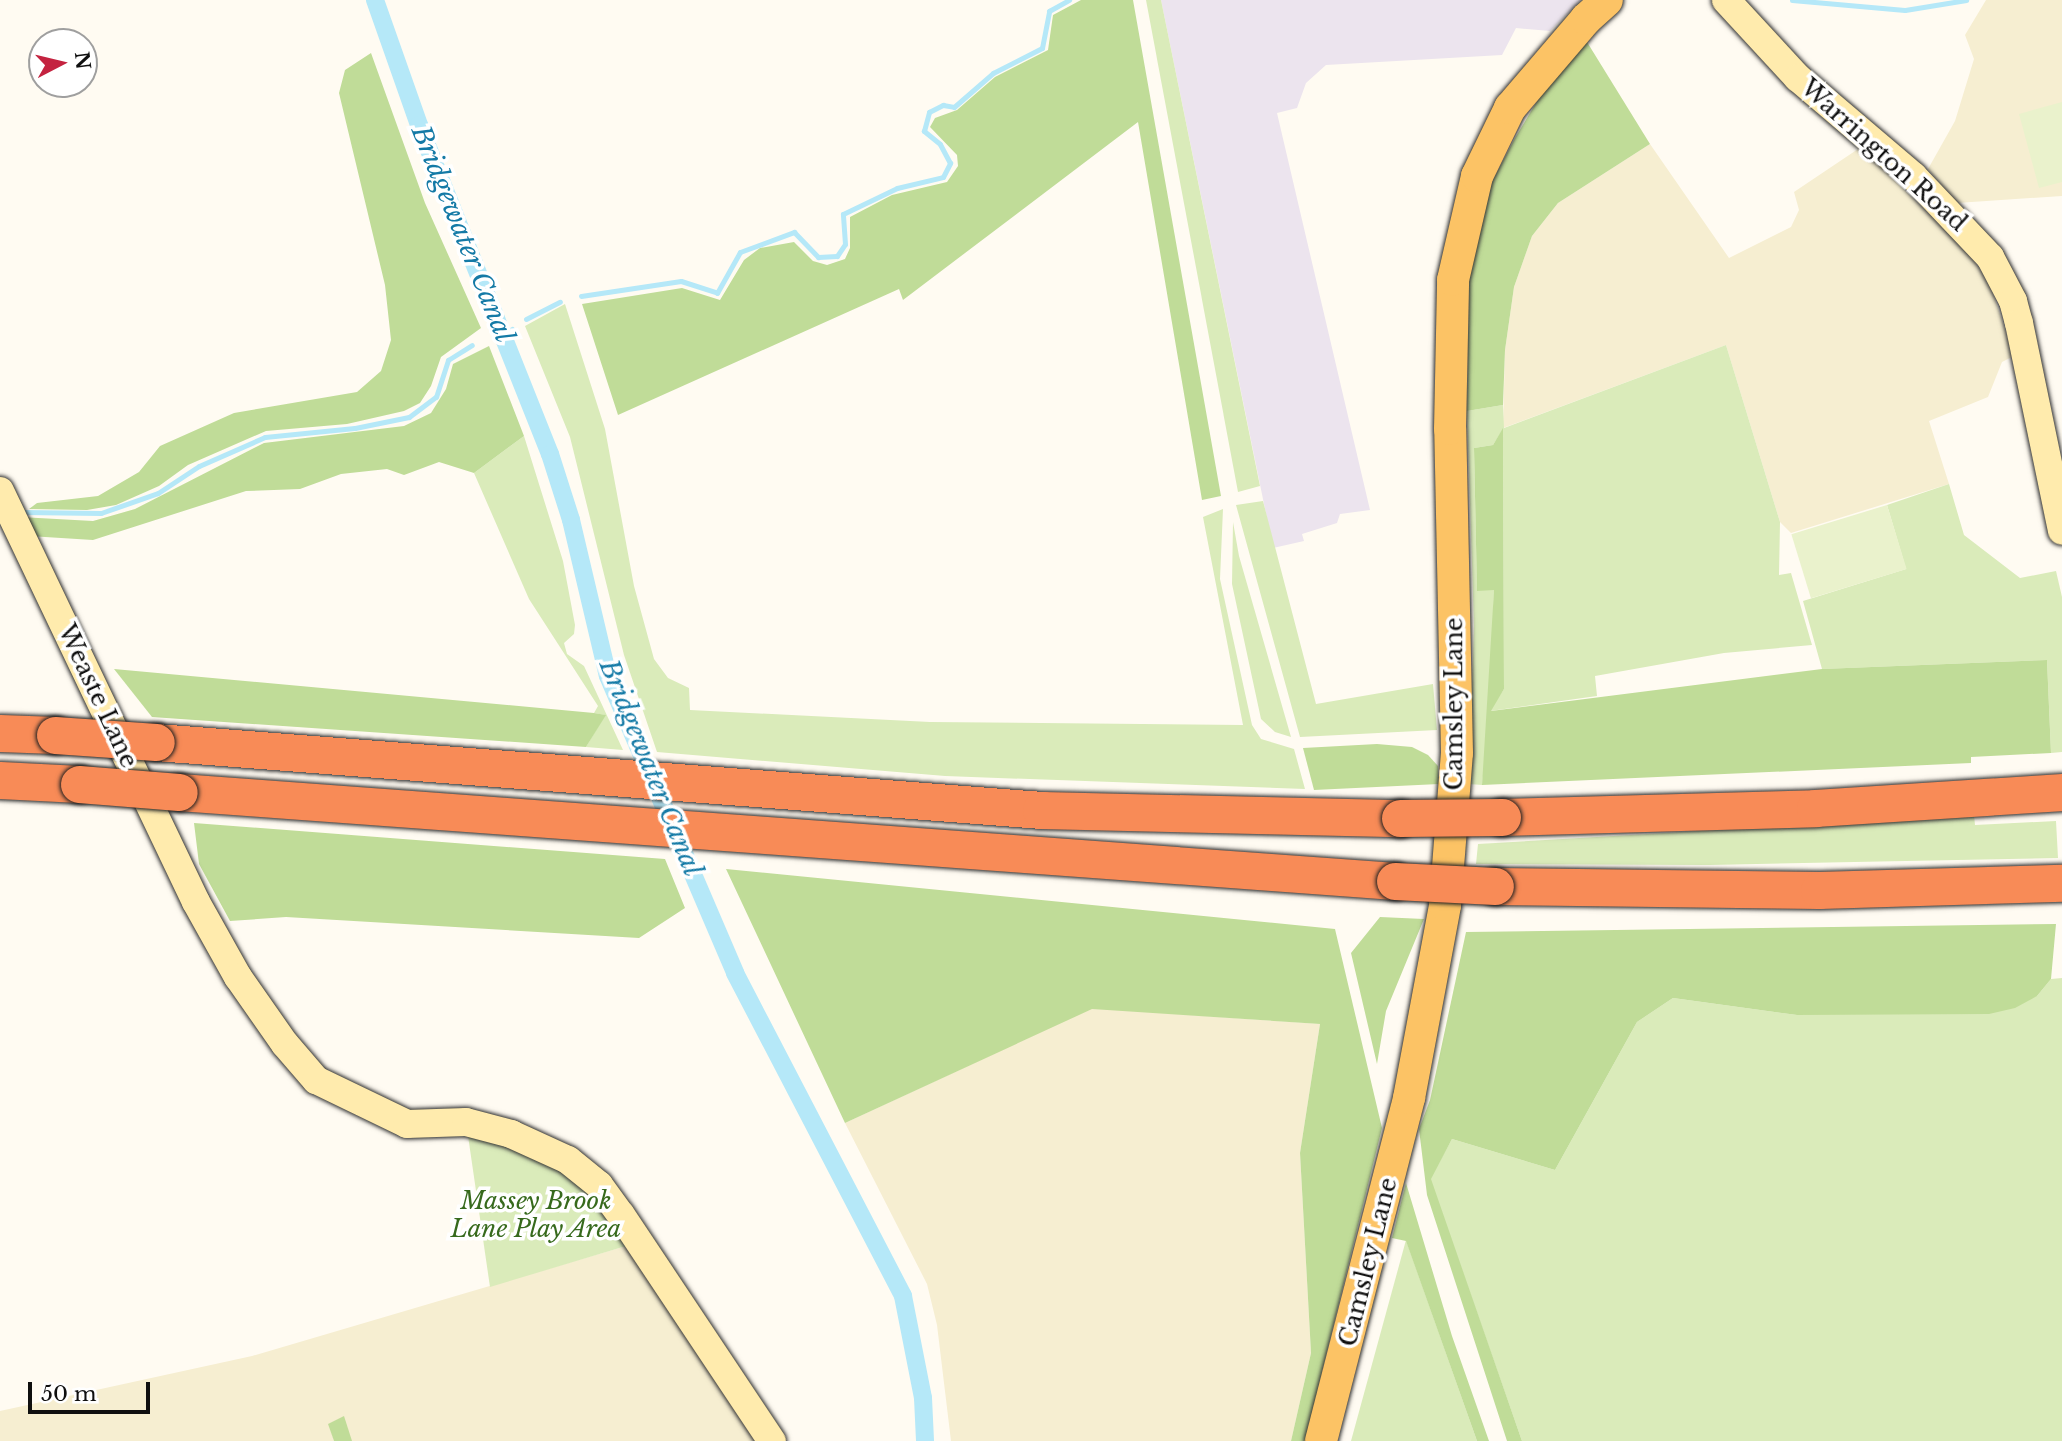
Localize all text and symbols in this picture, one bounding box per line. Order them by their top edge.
north arrow [28,28,98,98]
text: N [70,50,95,71]
street label: Warrington Road [1795,73,1973,237]
water label: Bridgewater Canal [404,121,520,347]
street label: Camsley Lane [1440,617,1468,791]
street label: Weaste Lane [52,620,144,772]
water label: Bridgewater Canal [592,655,708,881]
street label: Camsley Lane [1333,1174,1403,1350]
park label: Massey Brook Lane Play Area [450,1187,622,1243]
scale bar [32,1368,154,1412]
text: 50 m [41,1381,96,1407]

